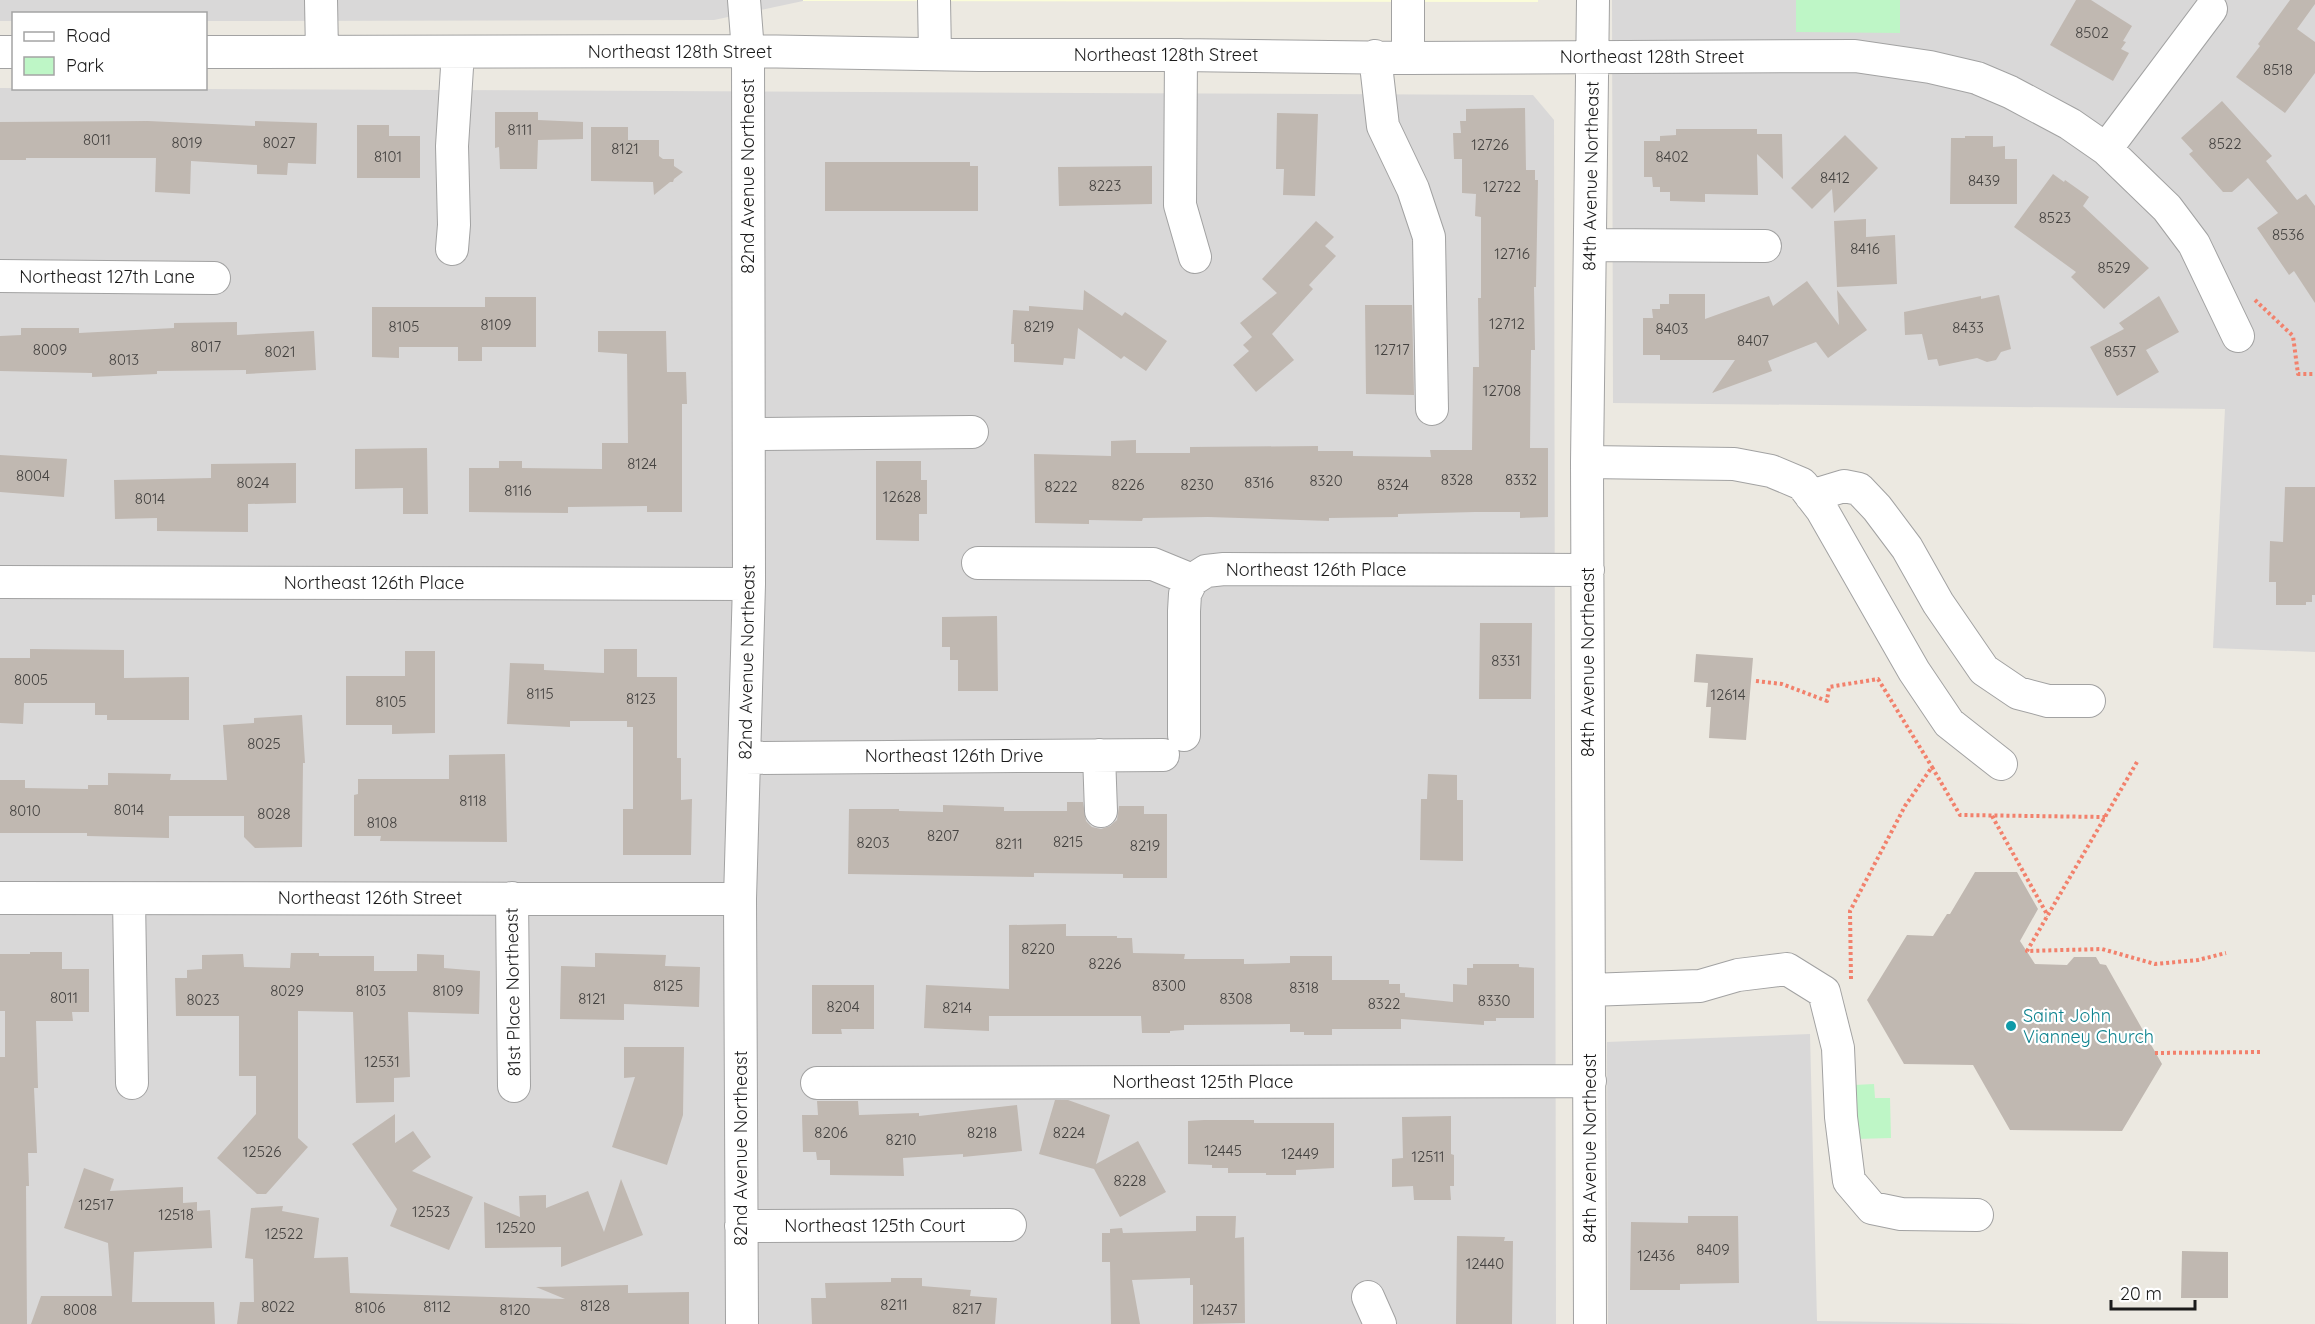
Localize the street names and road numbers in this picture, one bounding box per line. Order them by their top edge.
street label: Northeast 128th Street [588,40,772,63]
street label: Northeast 128th Street [1074,43,1258,66]
street label: Northeast 128th Street [1560,45,1744,68]
street label: 82nd Avenue Northeast [736,78,759,274]
street label: 84th Avenue Northeast [1577,81,1604,271]
street label: Northeast 127th Lane [19,265,195,288]
street label: Northeast 126th Place [1226,558,1406,581]
street label: 82nd Avenue Northeast [733,564,760,760]
street label: 84th Avenue Northeast [1576,567,1599,757]
street label: Northeast 126th Place [284,571,464,594]
street label: Northeast 126th Drive [865,744,1043,767]
street label: Northeast 126th Street [278,886,462,909]
street label: 81st Place Northeast [500,907,525,1077]
street label: 82nd Avenue Northeast [729,1050,752,1246]
street label: 84th Avenue Northeast [1578,1053,1601,1243]
street label: Northeast 125th Place [1113,1070,1293,1093]
street label: Northeast 125th Court [784,1214,966,1237]

